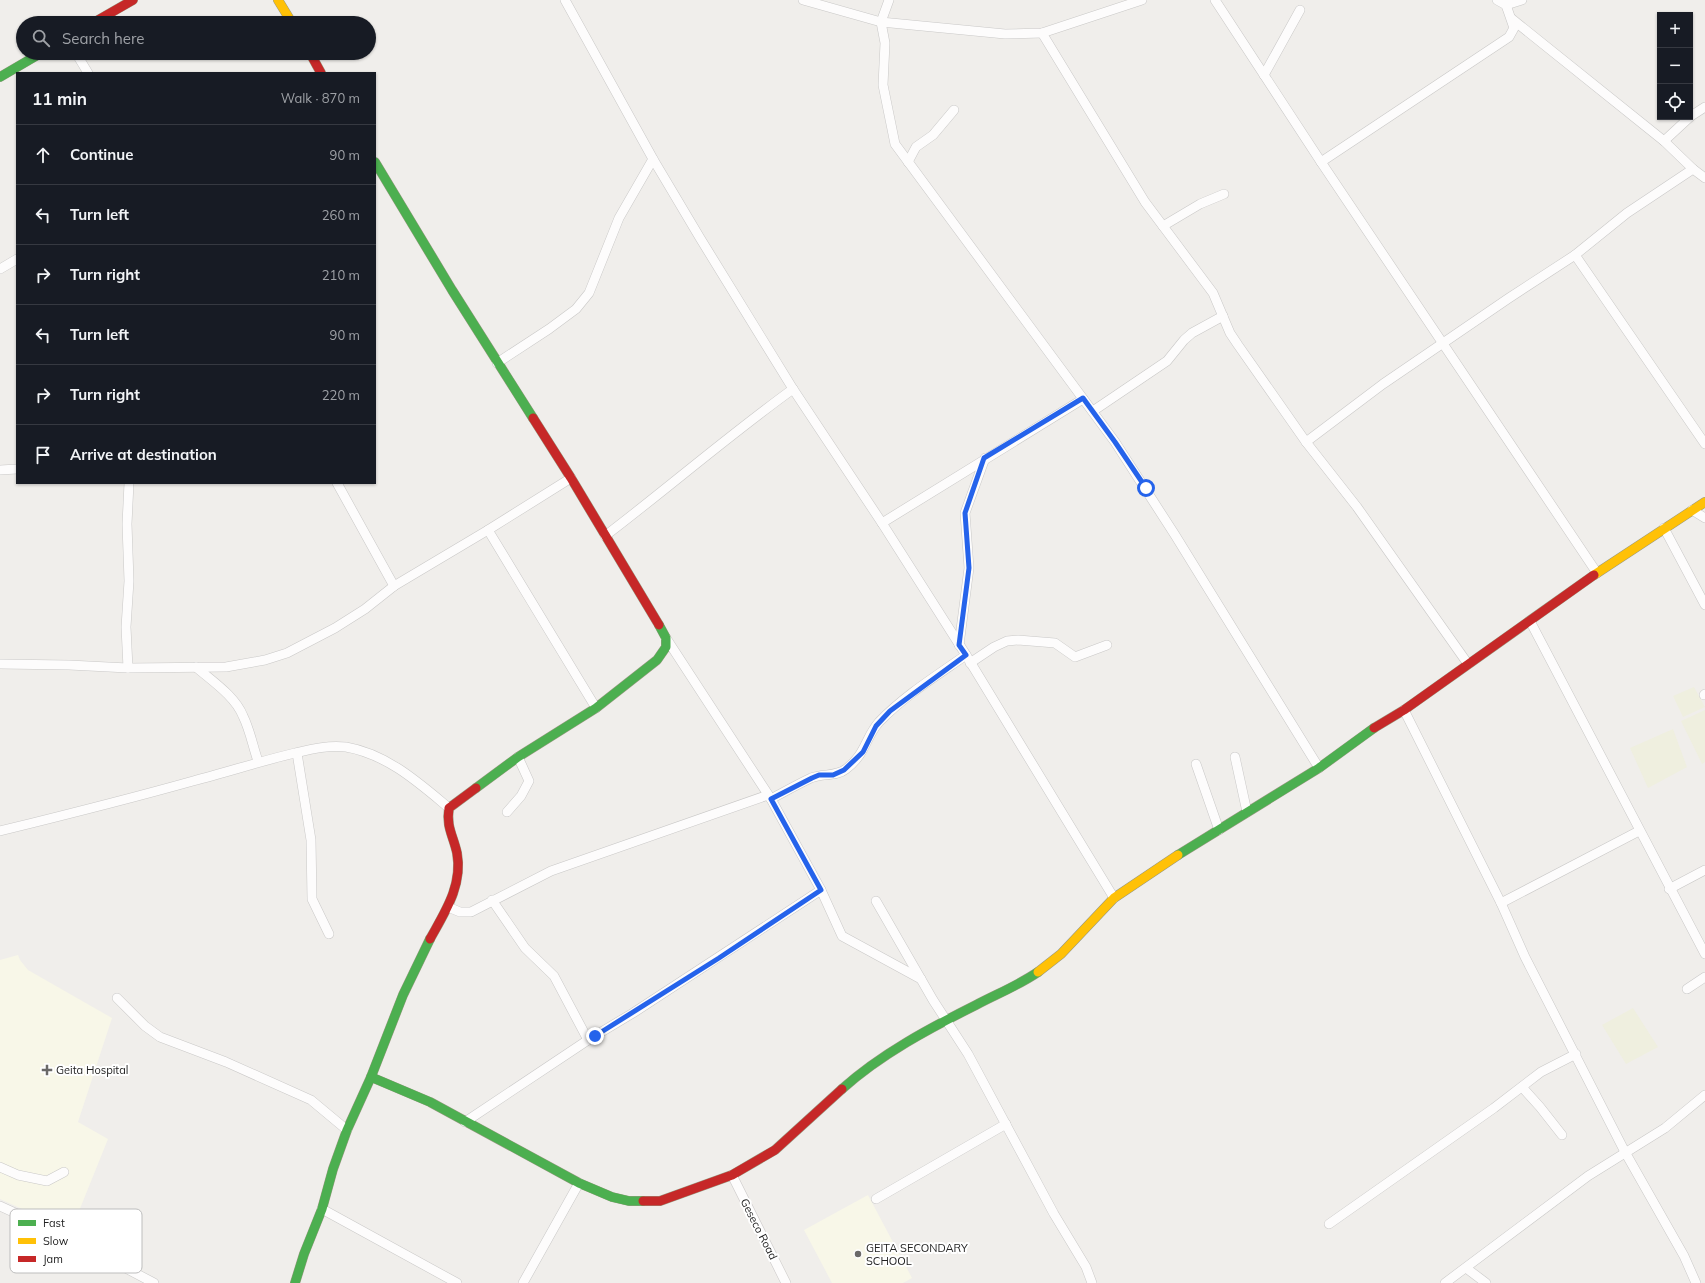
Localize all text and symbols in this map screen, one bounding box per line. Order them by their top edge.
map controls [1657,12,1693,120]
button: + [1657,12,1693,48]
search box [16,16,376,60]
icon: search [30,27,52,49]
text: Search here [62,29,144,48]
button: − [1657,48,1693,84]
button: locate [1657,84,1693,120]
text: 11 min [32,88,87,109]
text: Walk · 870 m [281,90,360,106]
icon: ahead [32,144,54,166]
text: Continue [70,145,133,164]
text: 90 m [330,147,360,163]
icon: left [32,204,54,226]
text: Turn left [70,205,129,224]
text: 260 m [322,207,360,223]
icon: right [32,264,54,286]
text: Turn right [70,265,140,284]
text: 210 m [322,267,360,283]
icon: left [32,324,54,346]
text: Turn left [70,325,129,344]
text: 90 m [330,327,360,343]
icon: right [32,384,54,406]
text: Turn right [70,385,140,404]
text: 220 m [322,387,360,403]
icon: arrive [32,444,54,466]
text: Arrive at destination [70,445,217,464]
route start [1137,479,1155,497]
route end [586,1027,604,1045]
place label: Geita Hospital [56,1063,128,1077]
marker: Geita Hospital [41,1064,53,1076]
street label: Geseco Road [738,1196,780,1262]
legend [10,1209,142,1273]
text: Fast [43,1216,65,1230]
text: Slow [43,1234,69,1248]
place label: GEITA SECONDARY SCHOOL [866,1241,968,1268]
marker: GEITA SECONDARY SCHOOL [853,1249,863,1259]
text: Jam [43,1252,63,1266]

